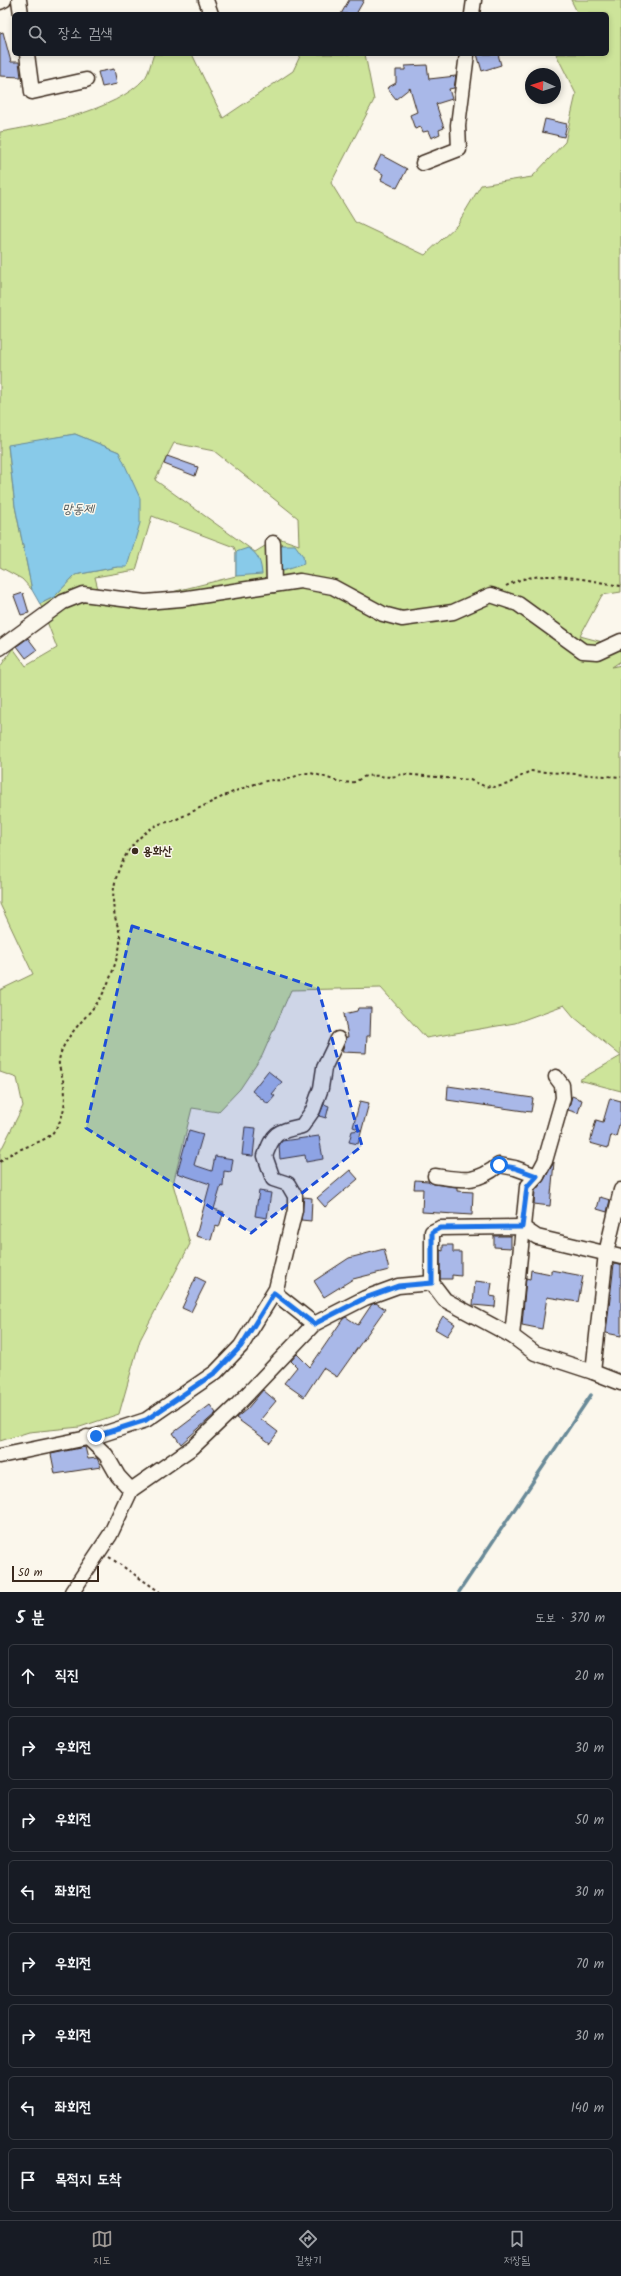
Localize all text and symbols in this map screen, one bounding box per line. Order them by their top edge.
search box [12,12,609,56]
text: 장소 검색 [58,22,112,46]
icon: search [26,23,48,45]
north arrow [525,68,561,104]
water label: 망동제 [62,499,96,520]
place label: 용화산 [143,842,172,861]
marker: 용화산 [130,846,140,856]
route start [490,1156,508,1174]
route end [87,1427,105,1445]
scale bar [12,1564,99,1583]
text: 50 m [18,1564,43,1582]
text: 5 분 [16,1605,45,1632]
text: 도보 · 370 m [535,1608,605,1629]
text: 직진 [55,1664,79,1688]
icon: ahead [17,1665,39,1687]
text: 20 m [574,1666,604,1687]
text: 우회전 [55,1736,91,1760]
icon: right [17,1737,39,1759]
text: 30 m [575,1738,604,1759]
text: 우회전 [55,1808,91,1832]
icon: right [17,1809,39,1831]
text: 50 m [575,1810,604,1831]
text: 좌회전 [55,1880,91,1904]
icon: left [17,1881,39,1903]
text: 30 m [575,1882,604,1903]
text: 우회전 [55,1952,91,1976]
icon: right [17,1953,39,1975]
text: 70 m [576,1954,604,1975]
text: 우회전 [55,2024,91,2048]
icon: right [17,2025,39,2047]
text: 30 m [575,2026,604,2047]
text: 좌회전 [55,2096,91,2120]
icon: left [17,2097,39,2119]
text: 140 m [571,2098,604,2119]
text: 목적지 도착 [55,2168,121,2192]
icon: arrive [17,2169,39,2191]
tab: 지도 [91,2228,113,2270]
tab: 길찾기 [295,2228,321,2270]
tab: 저장됨 [503,2228,530,2270]

